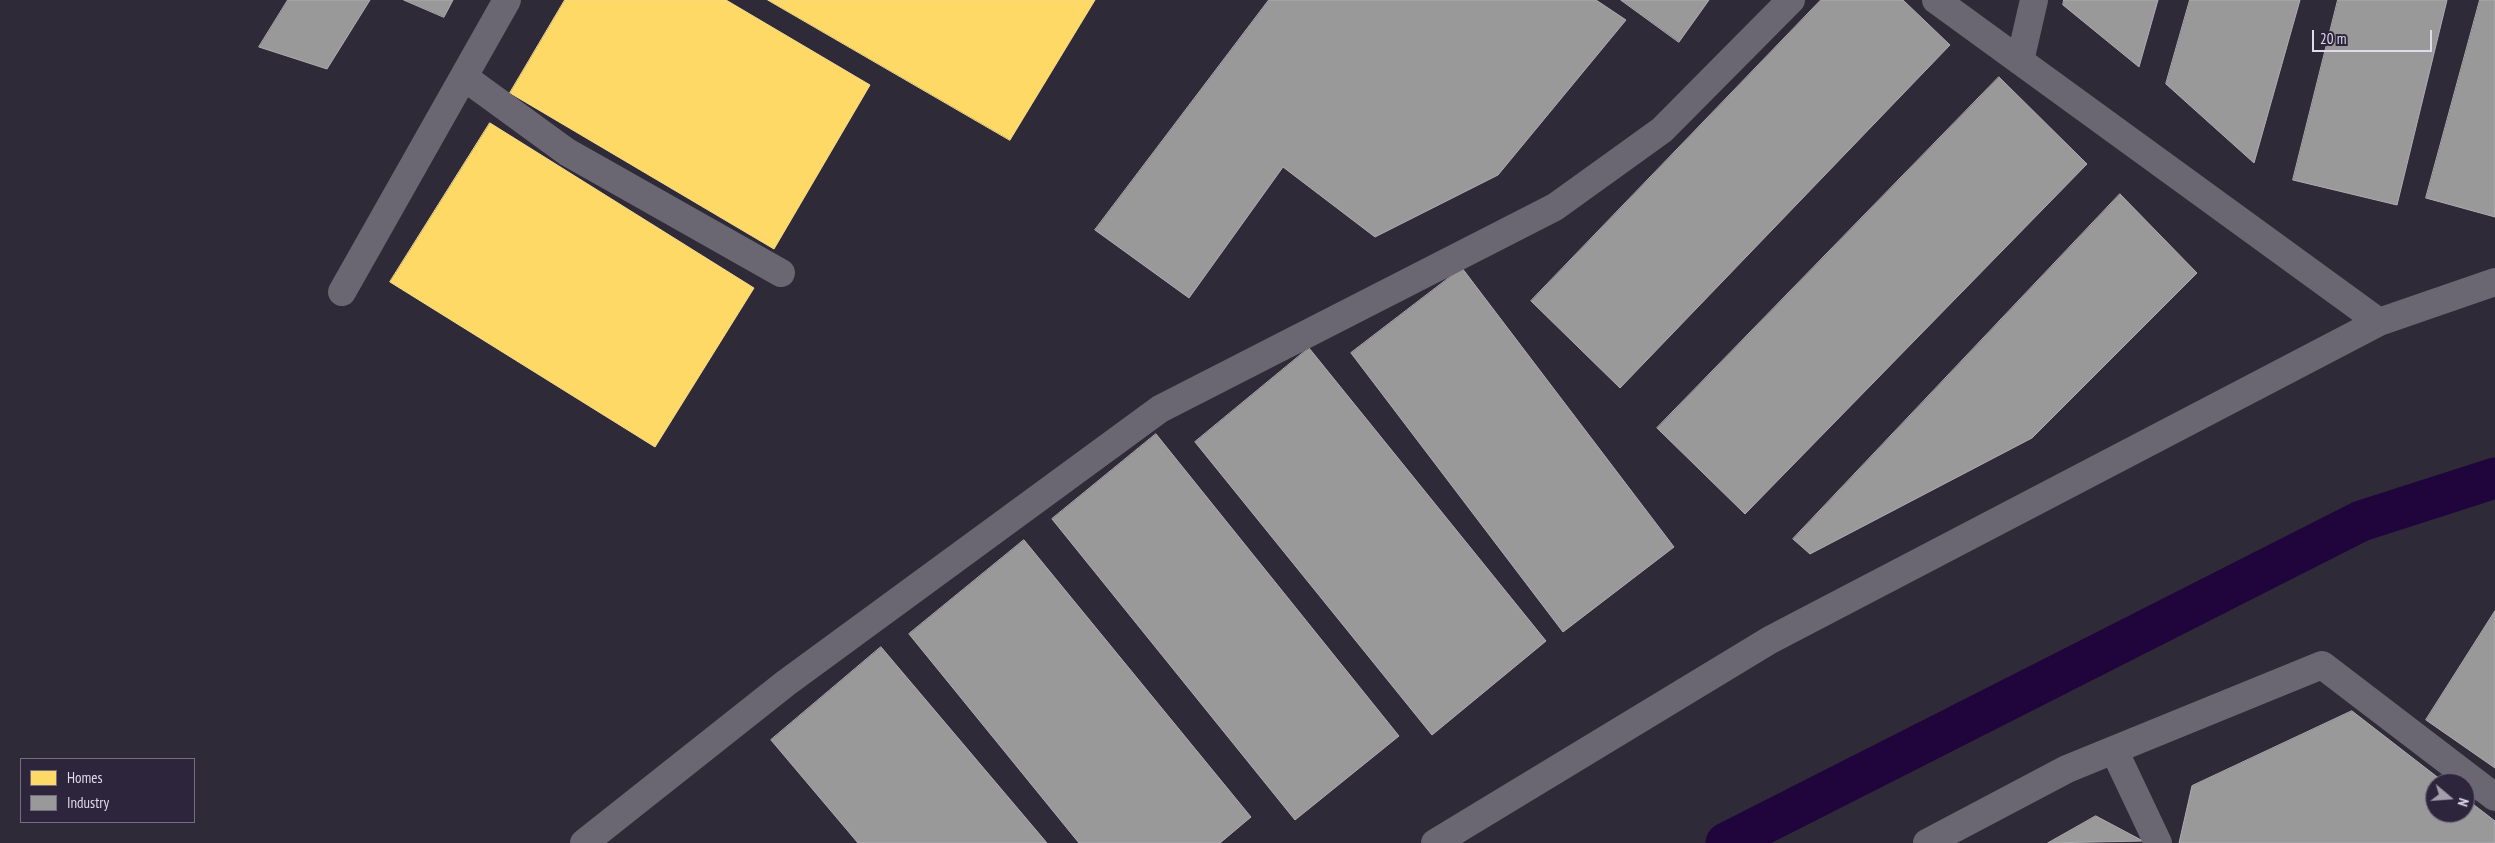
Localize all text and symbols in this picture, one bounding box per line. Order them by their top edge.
scale bar [2315,20,2435,52]
text: 20 m [2320,29,2346,48]
legend [20,758,195,823]
text: Homes [67,768,103,787]
north arrow [2425,773,2475,823]
text: Industry [67,793,109,812]
text: N [2454,796,2473,809]

